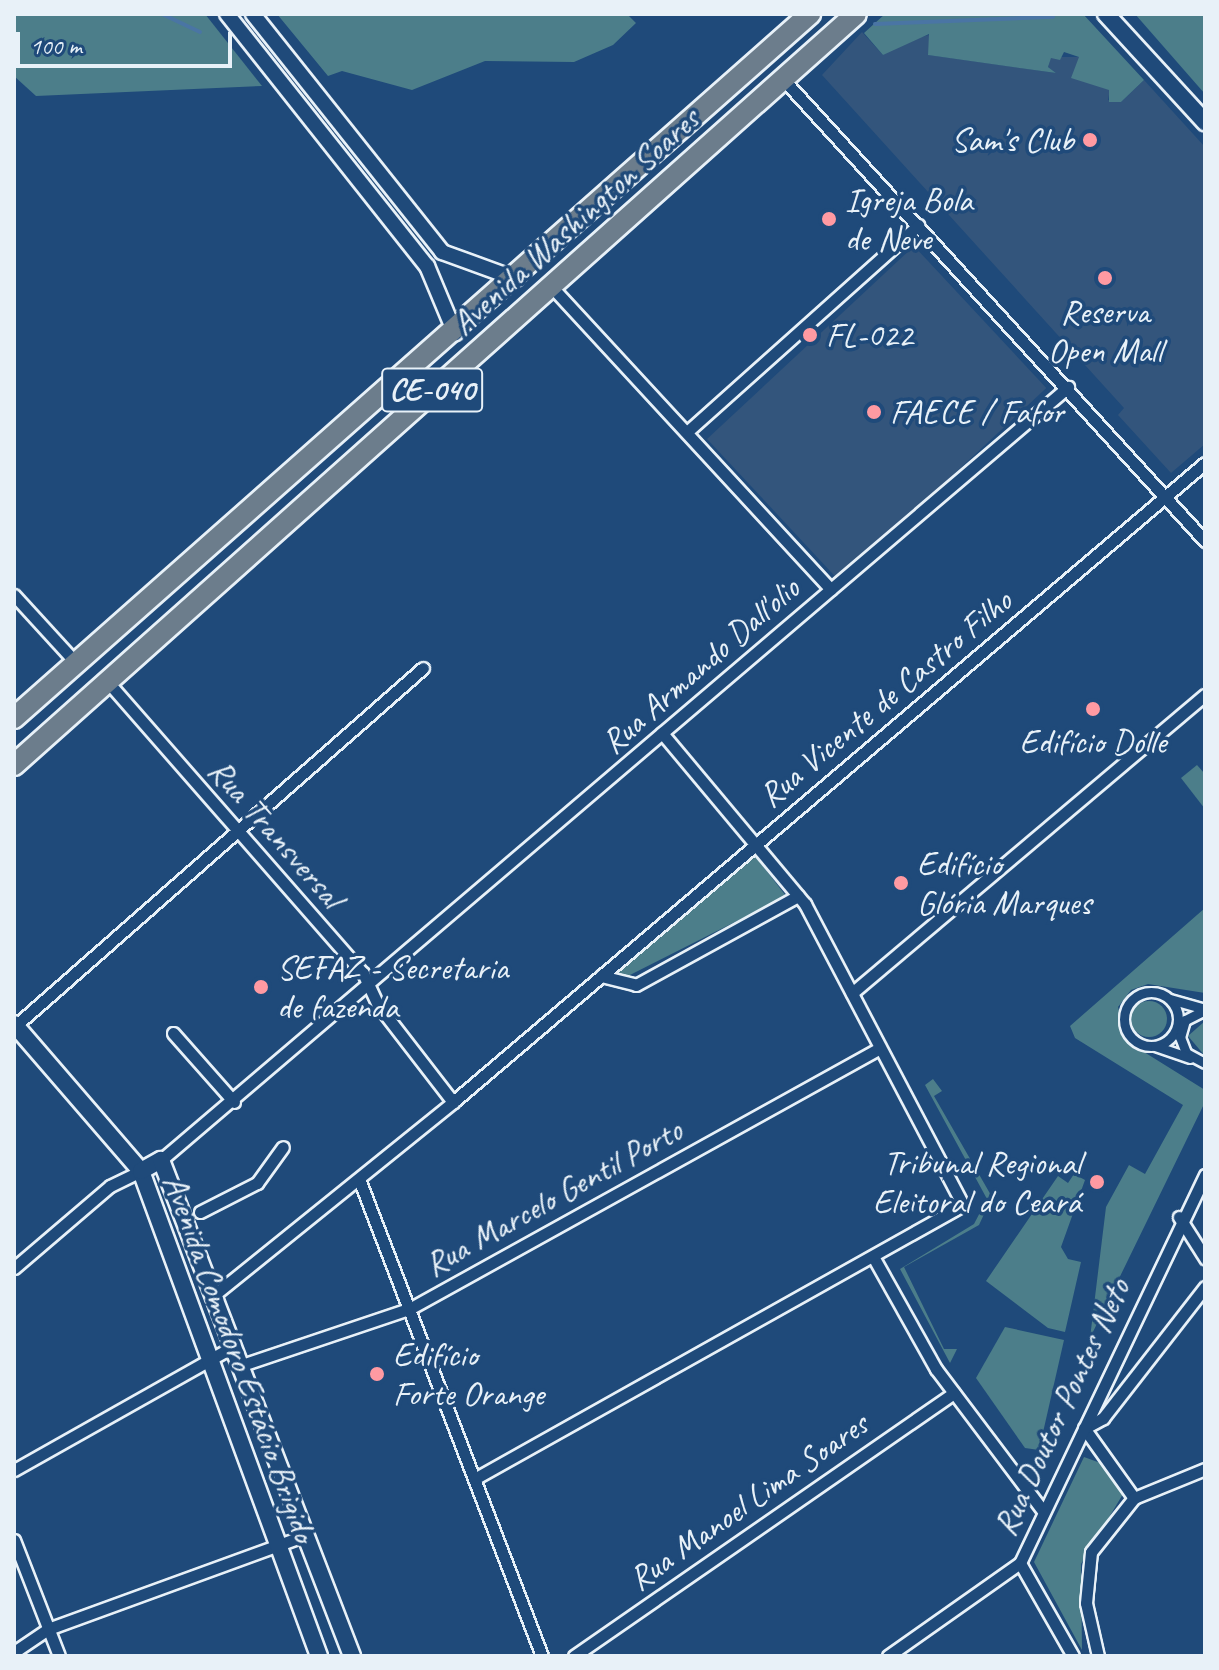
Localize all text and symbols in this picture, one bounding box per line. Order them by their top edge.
scale bar [20,16,236,66]
text: 100 m [30,31,82,61]
street label: Avenida Washington Soares [442,99,708,343]
place label: Sam's Club [951,120,1074,160]
marker: Sam's Club [1081,131,1099,149]
place label: Igreja Bola de Neve [845,179,971,258]
marker: Igreja Bola de Neve [820,210,838,228]
marker: Reserva Open Mall [1096,269,1114,287]
place label: Reserva Open Mall [1047,291,1163,370]
place label: FL-022 [826,315,913,355]
marker: FL-022 [801,326,819,344]
road number: CE-040 [380,362,484,418]
place label: FAECE / Fafor [890,392,1064,432]
marker: FAECE / Fafor [865,403,883,421]
street label: Rua Armando Dall'olio [592,567,808,763]
street label: Rua Vicente de Castro Filho [750,580,1020,816]
marker: Edifício Dolle [1084,700,1102,718]
place label: Edifício Dolle [1019,722,1167,762]
street label: Rua Transversal [200,750,352,916]
place label: Edifício Glória Marques [917,843,1092,922]
marker: Edifício Glória Marques [892,874,910,892]
place label: SEFAZ - Secretaria de fazenda [277,947,508,1026]
marker: SEFAZ - Secretaria de fazenda [252,978,270,996]
street label: Rua Marcelo Gentil Porto [417,1109,689,1285]
place label: Tribunal Regional Eleitoral do Ceará [874,1142,1081,1222]
street label: Avenida Comodoro Estácio Brigido [154,1169,326,1547]
marker: Tribunal Regional Eleitoral do Ceará [1088,1173,1106,1191]
street label: Rua Doutor Pontes Neto [984,1272,1138,1542]
place label: Edifício Forte Orange [393,1334,545,1414]
marker: Edifício Forte Orange [368,1365,386,1383]
street label: Rua Manoel Lima Soares [621,1403,875,1599]

